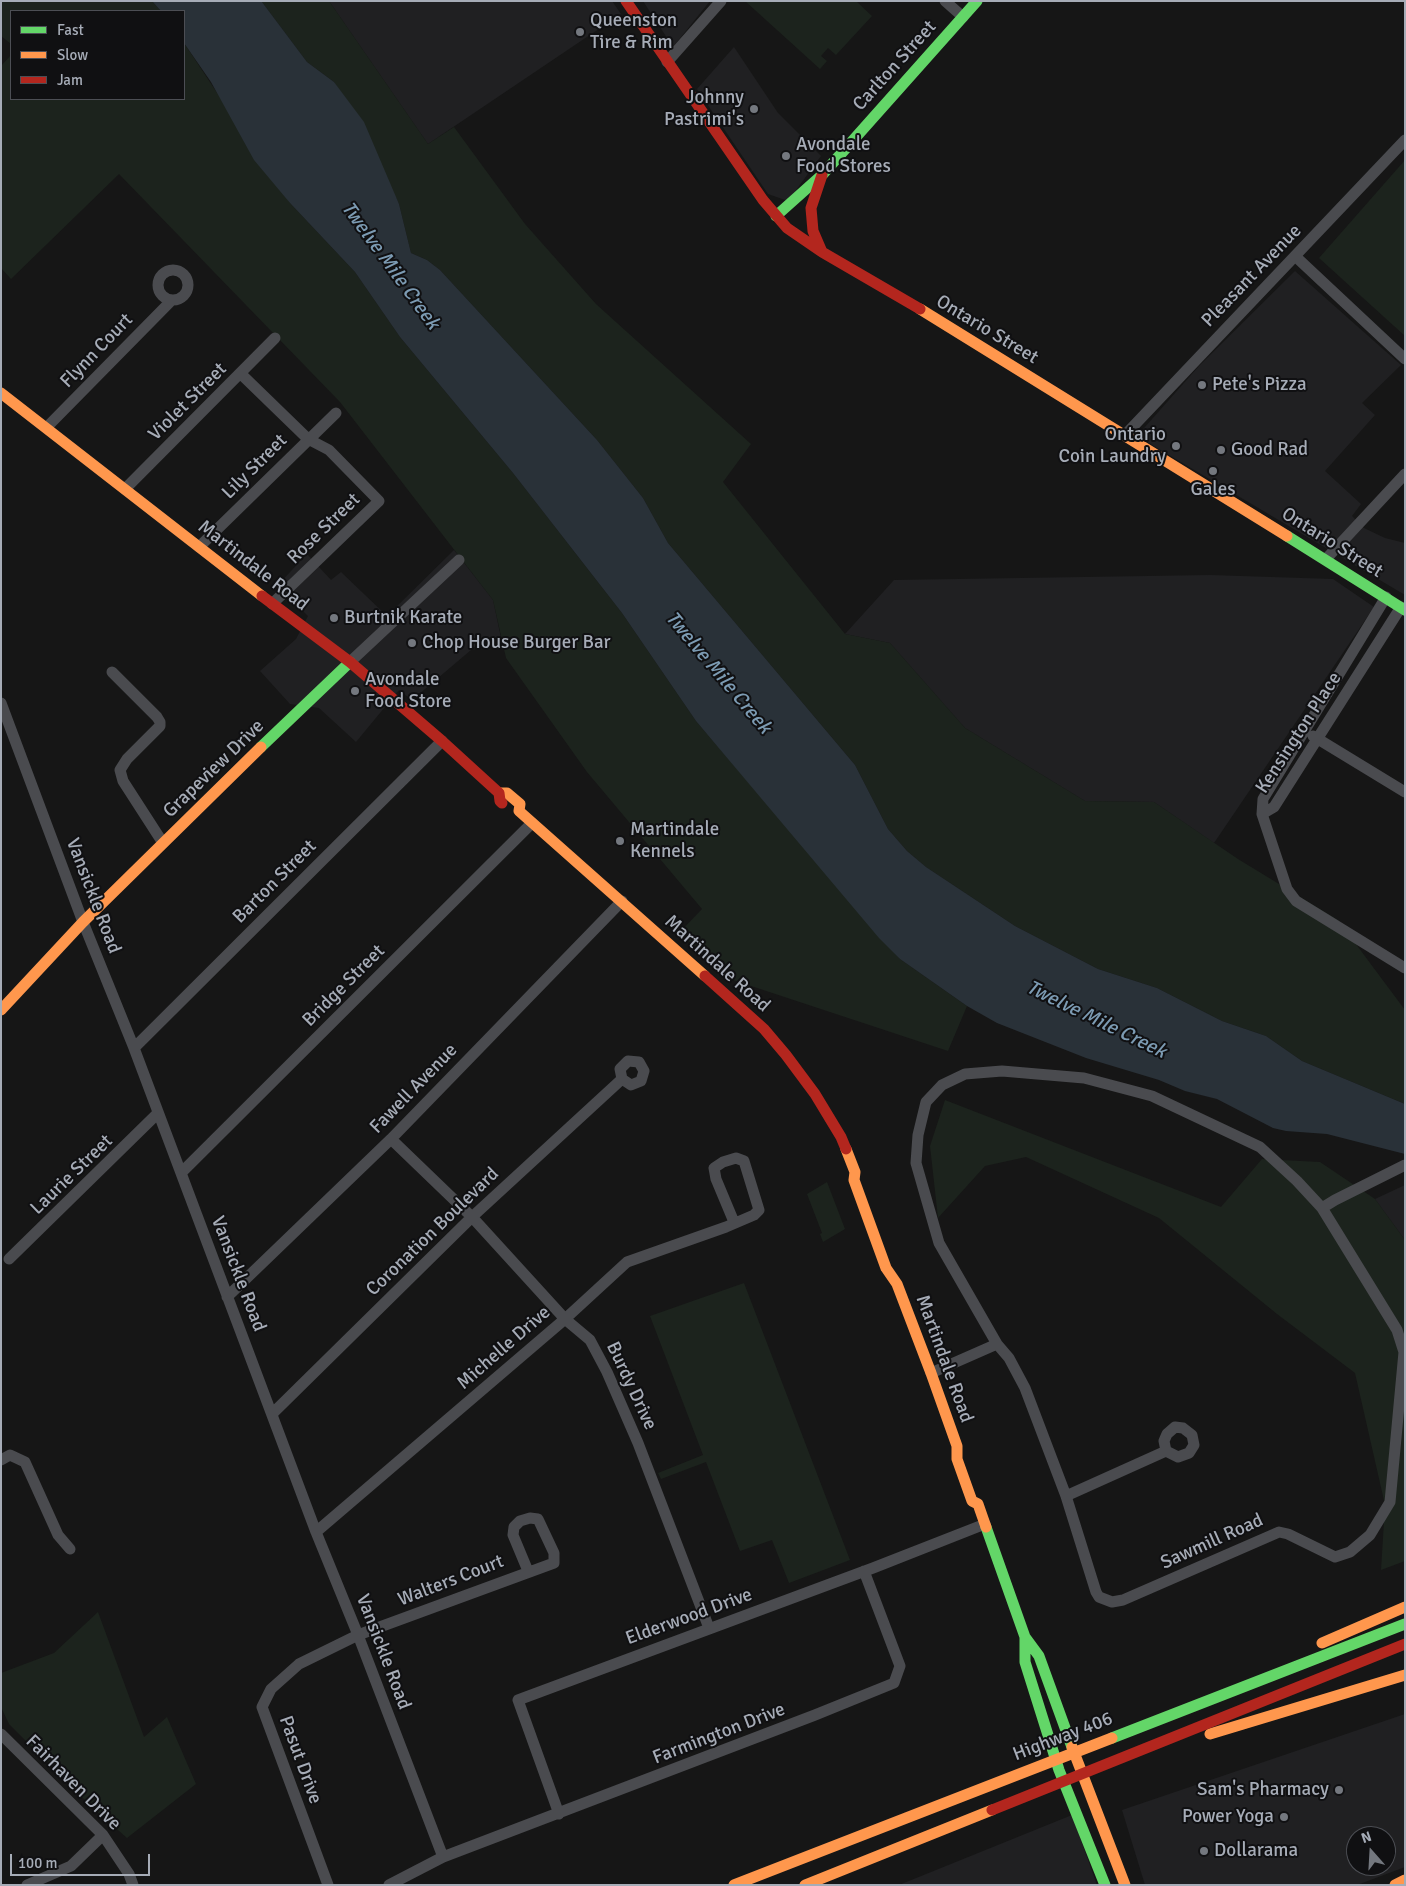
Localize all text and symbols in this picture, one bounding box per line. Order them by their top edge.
legend [10,10,185,100]
place label: Queenston Tire & Rim [590,10,677,54]
street label: Carlton Street [849,16,941,116]
text: Fast [57,21,84,39]
marker: Queenston Tire & Rim [574,26,586,38]
text: Slow [57,46,88,64]
text: Jam [57,71,83,89]
place label: Johnny Pastrimi's [664,87,744,131]
marker: Johnny Pastrimi's [748,103,760,115]
place label: Avondale Food Stores [796,134,891,178]
marker: Avondale Food Stores [780,150,792,162]
water label: Twelve Mile Creek [336,197,444,335]
street label: Pleasant Avenue [1197,220,1307,332]
street label: Ontario Street [932,291,1042,369]
street label: Flynn Court [56,309,138,393]
street label: Violet Street [144,358,232,446]
place label: Pete's Pizza [1212,374,1307,396]
marker: Pete's Pizza [1196,379,1208,391]
place label: Ontario Coin Laundry [1059,424,1166,468]
street label: Lily Street [218,430,292,504]
place label: Good Rad [1231,439,1308,461]
marker: Ontario Coin Laundry [1170,440,1182,452]
marker: Good Rad [1215,444,1227,456]
marker: Gales [1207,465,1219,477]
place label: Gales [1190,479,1236,501]
street label: Rose Street [283,489,365,569]
street label: Ontario Street [1277,503,1387,583]
street label: Martindale Road [193,516,313,616]
place label: Burtnik Karate [344,607,462,629]
water label: Twelve Mile Creek [660,607,776,739]
marker: Burtnik Karate [328,612,340,624]
place label: Chop House Burger Bar [422,632,611,654]
marker: Chop House Burger Bar [406,637,418,649]
street label: Kensington Place [1251,668,1347,798]
place label: Avondale Food Store [365,669,451,713]
marker: Avondale Food Store [349,685,361,697]
street label: Grapeview Drive [159,715,269,823]
place label: Martindale Kennels [630,819,719,863]
street label: Vansickle Road [61,835,125,957]
street label: Barton Street [228,835,322,929]
marker: Martindale Kennels [614,835,626,847]
street label: Martindale Road [660,911,774,1017]
street label: Bridge Street [298,940,390,1032]
water label: Twelve Mile Creek [1022,976,1170,1064]
street label: Fawell Avenue [365,1039,463,1139]
street label: Laurie Street [26,1130,118,1220]
street label: Coronation Boulevard [362,1163,504,1301]
street label: Vansickle Road [206,1213,270,1335]
street label: Martindale Road [910,1292,978,1426]
street label: Michelle Drive [453,1301,555,1395]
street label: Burdy Drive [601,1338,661,1434]
street label: Sawmill Road [1157,1509,1267,1575]
street label: Walters Court [395,1550,507,1612]
street label: Elderwood Drive [623,1584,755,1650]
street label: Vansickle Road [351,1591,415,1713]
street label: Farmington Drive [650,1698,788,1770]
street label: Highway 406 [1010,1708,1116,1766]
street label: Pasut Drive [274,1713,326,1807]
street label: Fairhaven Drive [20,1730,126,1836]
place label: Sam's Pharmacy [1197,1779,1329,1801]
marker: Sam's Pharmacy [1333,1784,1345,1796]
place label: Power Yoga [1182,1806,1274,1828]
marker: Power Yoga [1278,1811,1290,1823]
north arrow [1346,1826,1396,1876]
text: N [1359,1828,1374,1847]
place label: Dollarama [1214,1840,1298,1862]
scale bar [12,1844,152,1876]
marker: Dollarama [1198,1845,1210,1857]
text: 100 m [18,1854,58,1872]

